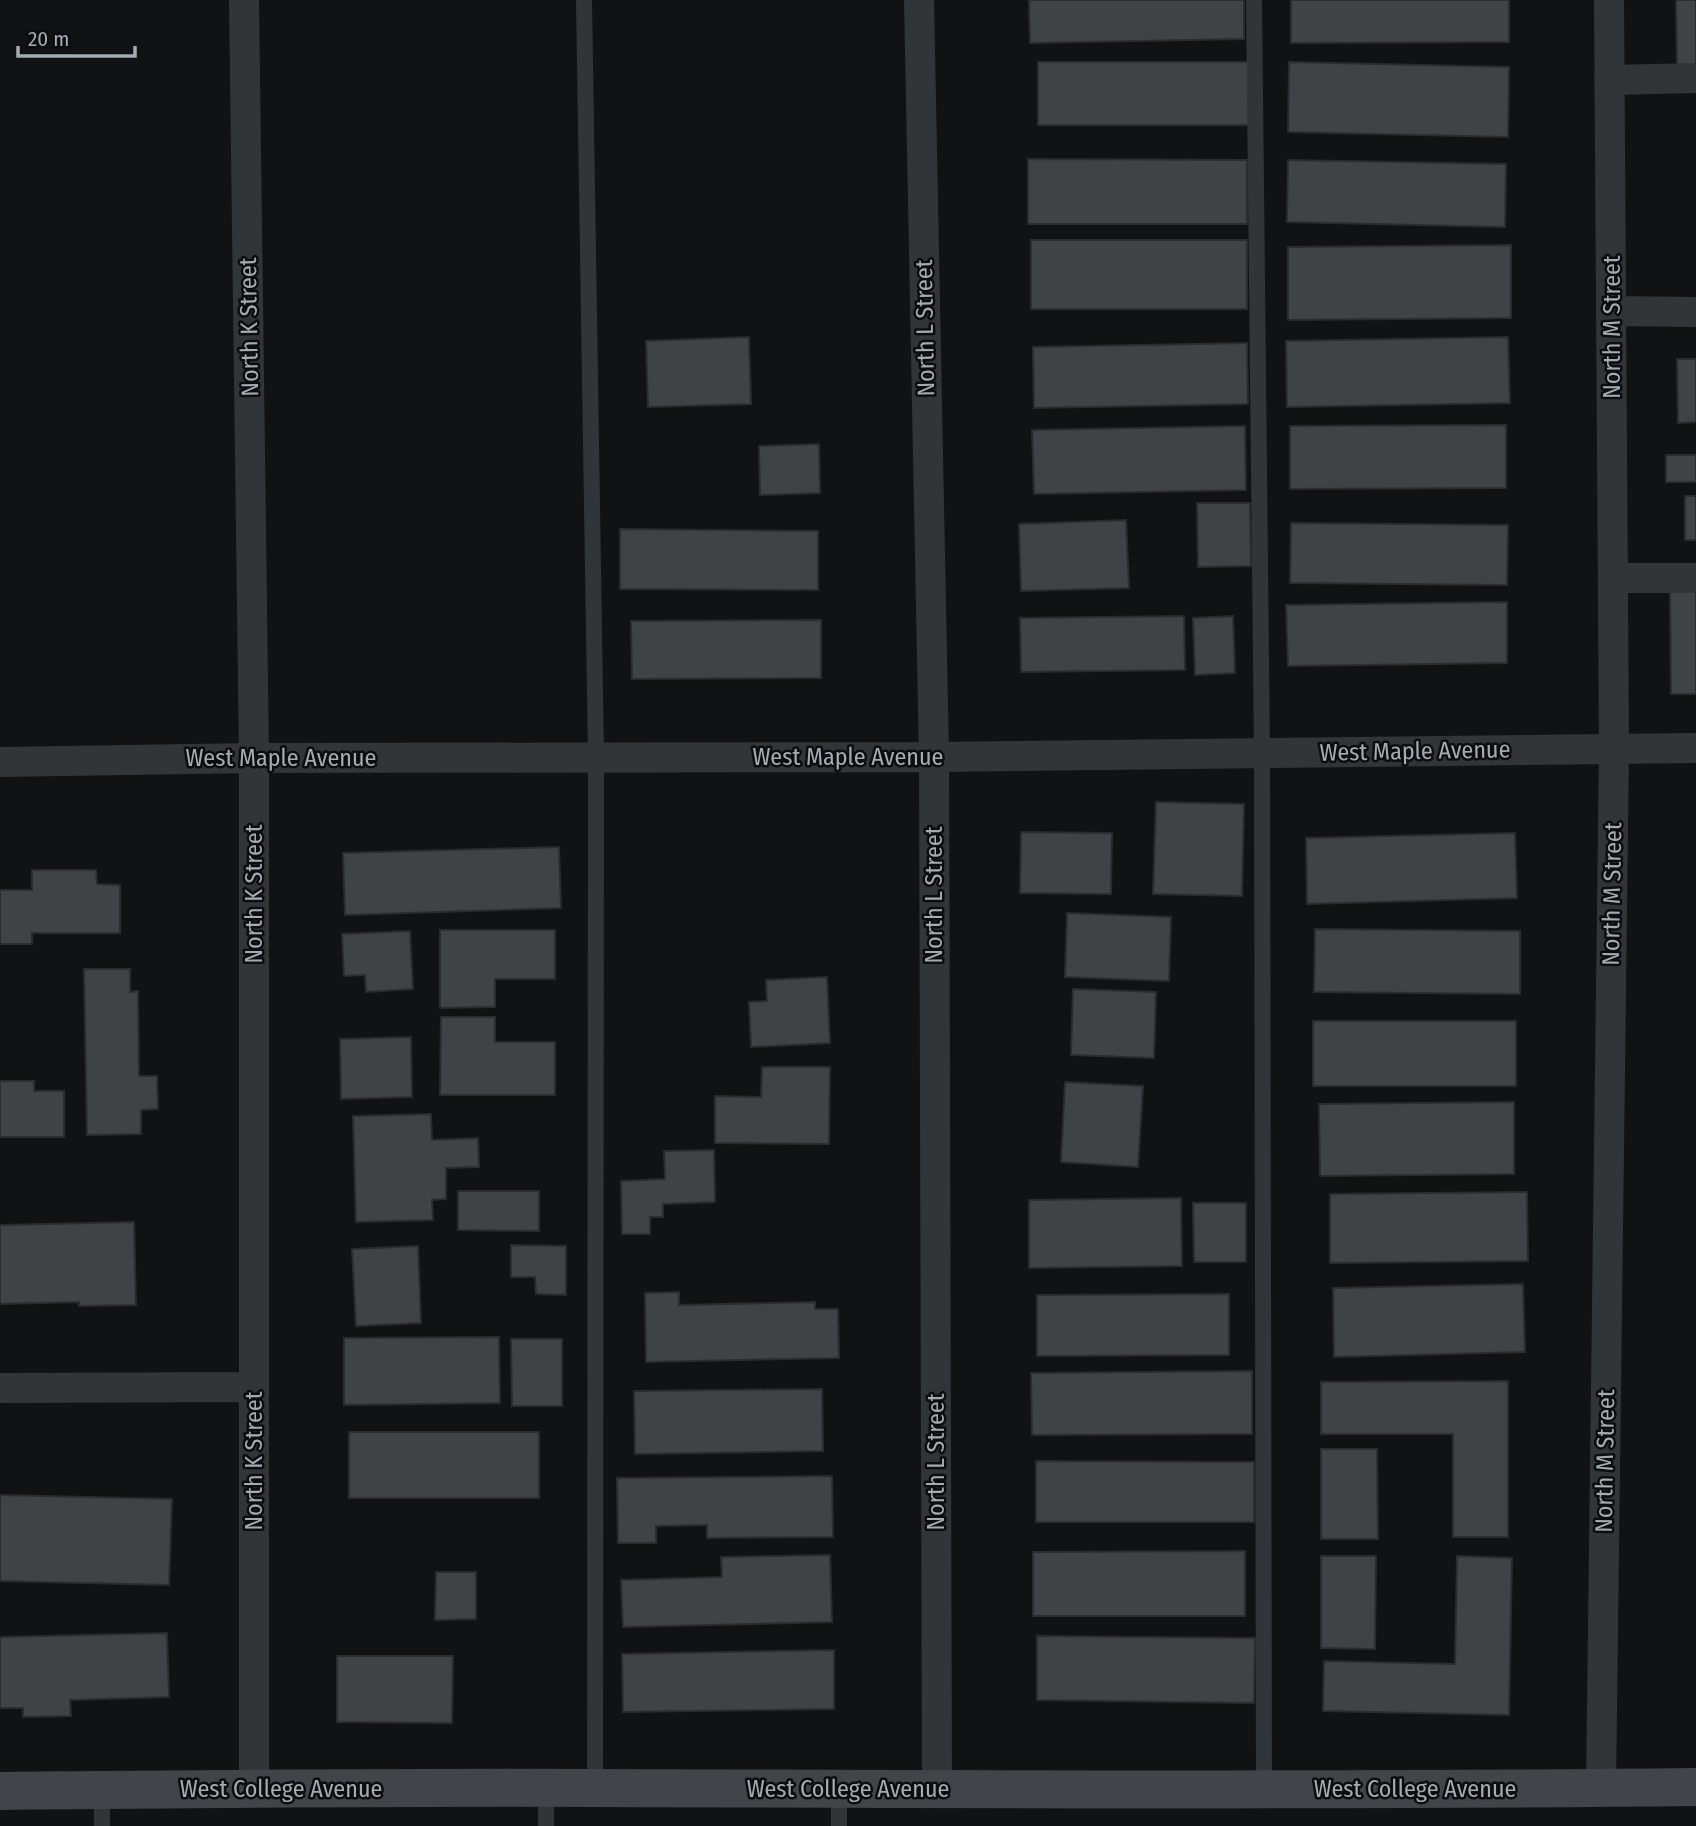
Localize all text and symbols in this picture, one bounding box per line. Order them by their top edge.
scale bar [18,14,135,58]
text: 20 m [28,26,69,52]
street label: North M Street [1598,255,1626,399]
street label: North K Street [234,257,264,397]
street label: North L Street [910,259,940,397]
street label: West Maple Avenue [1319,735,1511,767]
street label: West Maple Avenue [753,743,943,771]
street label: West Maple Avenue [186,744,376,772]
street label: North M Street [1597,822,1627,966]
street label: North K Street [240,824,268,964]
street label: North L Street [920,826,948,964]
street label: North M Street [1590,1389,1620,1533]
street label: North K Street [240,1391,268,1531]
street label: North L Street [922,1393,950,1531]
street label: West College Avenue [180,1775,382,1803]
street label: West College Avenue [747,1775,949,1803]
street label: West College Avenue [1314,1775,1516,1803]

